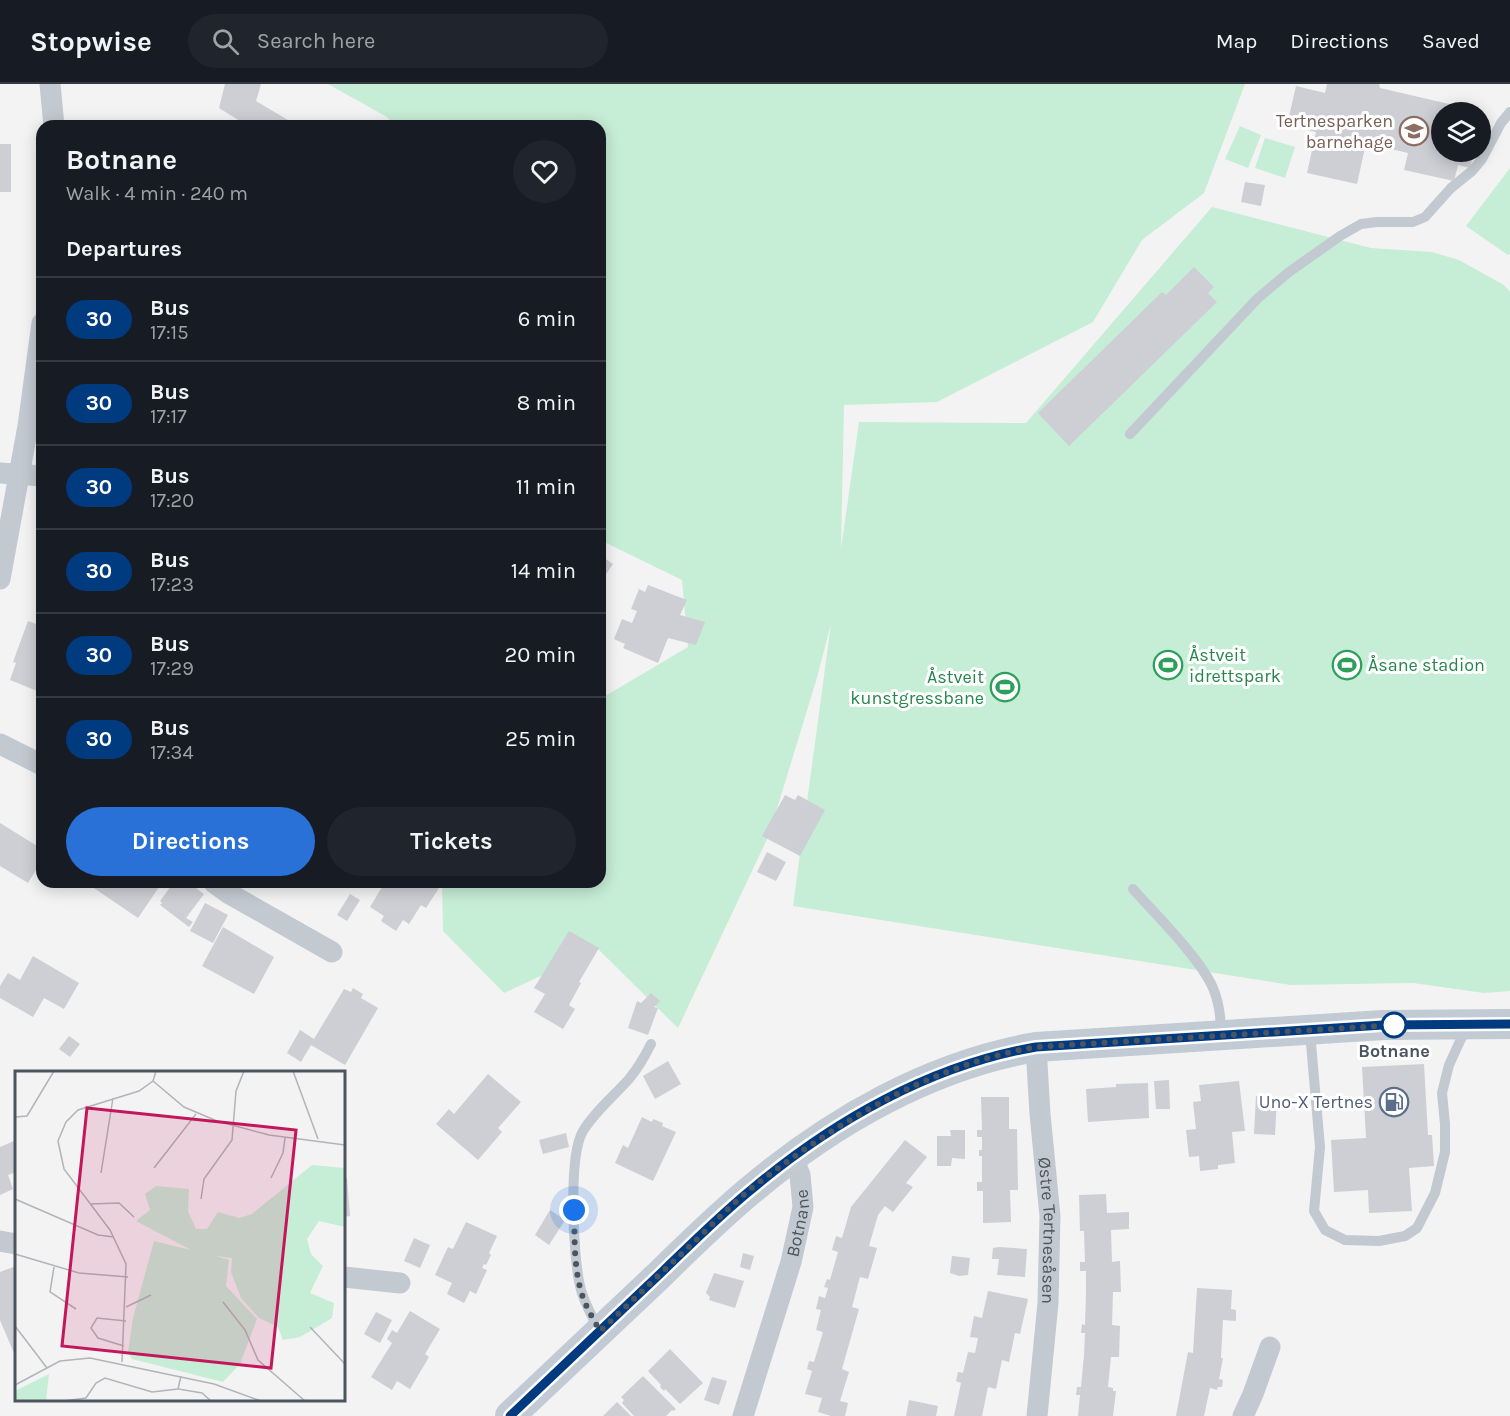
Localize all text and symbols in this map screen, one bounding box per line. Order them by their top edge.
search box [188,14,608,68]
text: Stopwise [30,25,152,58]
icon: search [209,25,242,58]
text: Search here [257,28,375,54]
text: Map [1216,29,1257,53]
text: Directions [1290,29,1389,53]
text: Saved [1422,29,1480,53]
map controls [1431,102,1491,162]
button: layers [1431,102,1491,162]
place label: Tertnesparken barnehage [1276,110,1393,153]
school or university icon: Tertnesparken barnehage [1398,115,1430,147]
button: heart [513,140,576,203]
text: Botnane [66,143,177,176]
text: Walk · 4 min · 240 m [66,182,248,205]
text: Departures [66,236,182,262]
text: Bus [150,295,190,321]
text: 6 min [518,306,576,332]
text: 30 [86,307,112,331]
text: 17:15 [150,321,189,344]
text: Bus [150,379,190,405]
text: 8 min [517,390,576,416]
text: 30 [86,391,112,415]
text: 17:17 [150,405,187,428]
text: Bus [150,463,190,489]
text: 11 min [516,474,576,500]
text: 30 [86,475,112,499]
text: 17:20 [150,489,194,512]
text: Bus [150,547,190,573]
text: 14 min [511,558,576,584]
text: 30 [86,559,112,583]
text: 17:23 [150,573,194,596]
text: Bus [150,631,190,657]
text: 20 min [505,642,576,668]
text: 30 [86,643,112,667]
place label: Åstveit idrettspark [1189,644,1281,687]
sports icon: Åstveit idrettspark [1152,649,1184,681]
sports icon: Åsane stadion [1331,649,1363,681]
place label: Åsane stadion [1368,654,1485,676]
text: 17:29 [150,657,194,680]
place label: Åstveit kunstgressbane [850,666,984,709]
sports icon: Åstveit kunstgressbane [989,671,1021,703]
text: Bus [150,715,190,741]
text: 25 min [505,726,576,752]
text: 30 [86,727,112,751]
text: 17:34 [150,741,194,764]
button: Directions [66,807,315,876]
button: Tickets [327,807,576,876]
marker: Botnane [1381,1012,1407,1038]
place label: Botnane [1358,1040,1430,1062]
inset map [15,1071,345,1401]
fuel station icon: Uno-X Tertnes [1378,1086,1410,1118]
place label: Uno-X Tertnes [1259,1091,1373,1113]
street label: Østre Tertnesåsen [1033,1156,1061,1304]
street label: Botnane [781,1188,814,1259]
your location [559,1195,589,1225]

